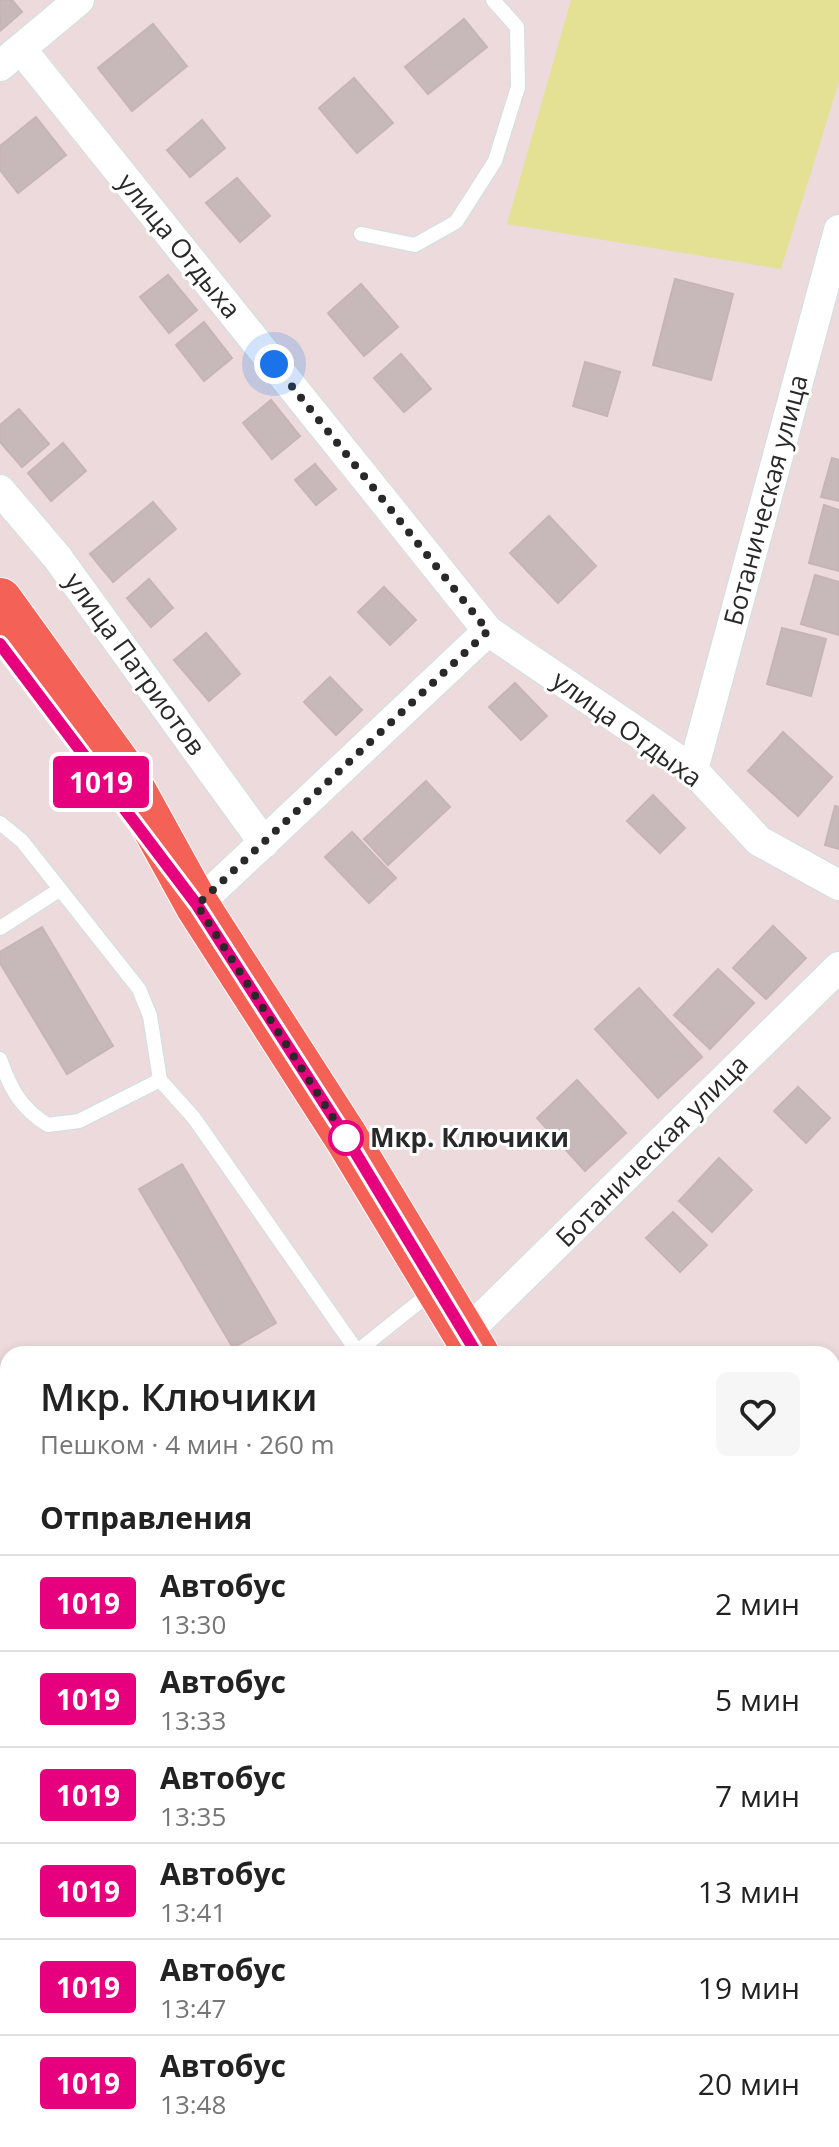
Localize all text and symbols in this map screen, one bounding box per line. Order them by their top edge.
street label: улица Отдыха [110,165,250,326]
your location [254,344,294,384]
street label: Ботаническая улица [714,370,816,629]
street label: улица Патриотов [57,564,215,762]
street label: улица Отдыха [545,662,710,795]
line badge: 1019 [45,756,157,808]
text: 1019 [69,763,133,801]
street label: Ботаническая улица [547,1046,755,1254]
place label: Мкр. Ключики [370,1119,569,1155]
marker: Мкр. Ключики [329,1121,363,1155]
text: Мкр. Ключики [40,1370,318,1422]
button: heart [716,1372,800,1456]
text: Пешком · 4 мин · 260 m [40,1426,335,1462]
text: Отправления [40,1497,252,1538]
text: Автобус [160,1565,286,1606]
text: 2 мин [715,1583,800,1624]
text: 1019 [56,1584,120,1622]
text: 13:30 [160,1606,226,1642]
text: Автобус [160,1661,286,1702]
text: 5 мин [715,1679,800,1720]
text: 1019 [56,1680,120,1718]
text: 13:33 [160,1702,226,1738]
text: Автобус [160,1757,286,1798]
text: 7 мин [715,1775,800,1816]
text: 1019 [56,1776,120,1814]
text: 13:35 [160,1798,226,1834]
text: Автобус [160,1853,286,1894]
text: 13 мин [698,1871,800,1912]
text: 1019 [56,1872,120,1910]
text: 13:41 [160,1894,226,1930]
text: Автобус [160,1949,286,1990]
text: 19 мин [698,1967,800,2008]
text: 1019 [56,1968,120,2006]
text: 13:47 [160,1990,226,2026]
text: Автобус [160,2045,286,2086]
text: 20 мин [698,2063,800,2104]
text: 1019 [56,2064,120,2102]
text: 13:48 [160,2086,226,2122]

